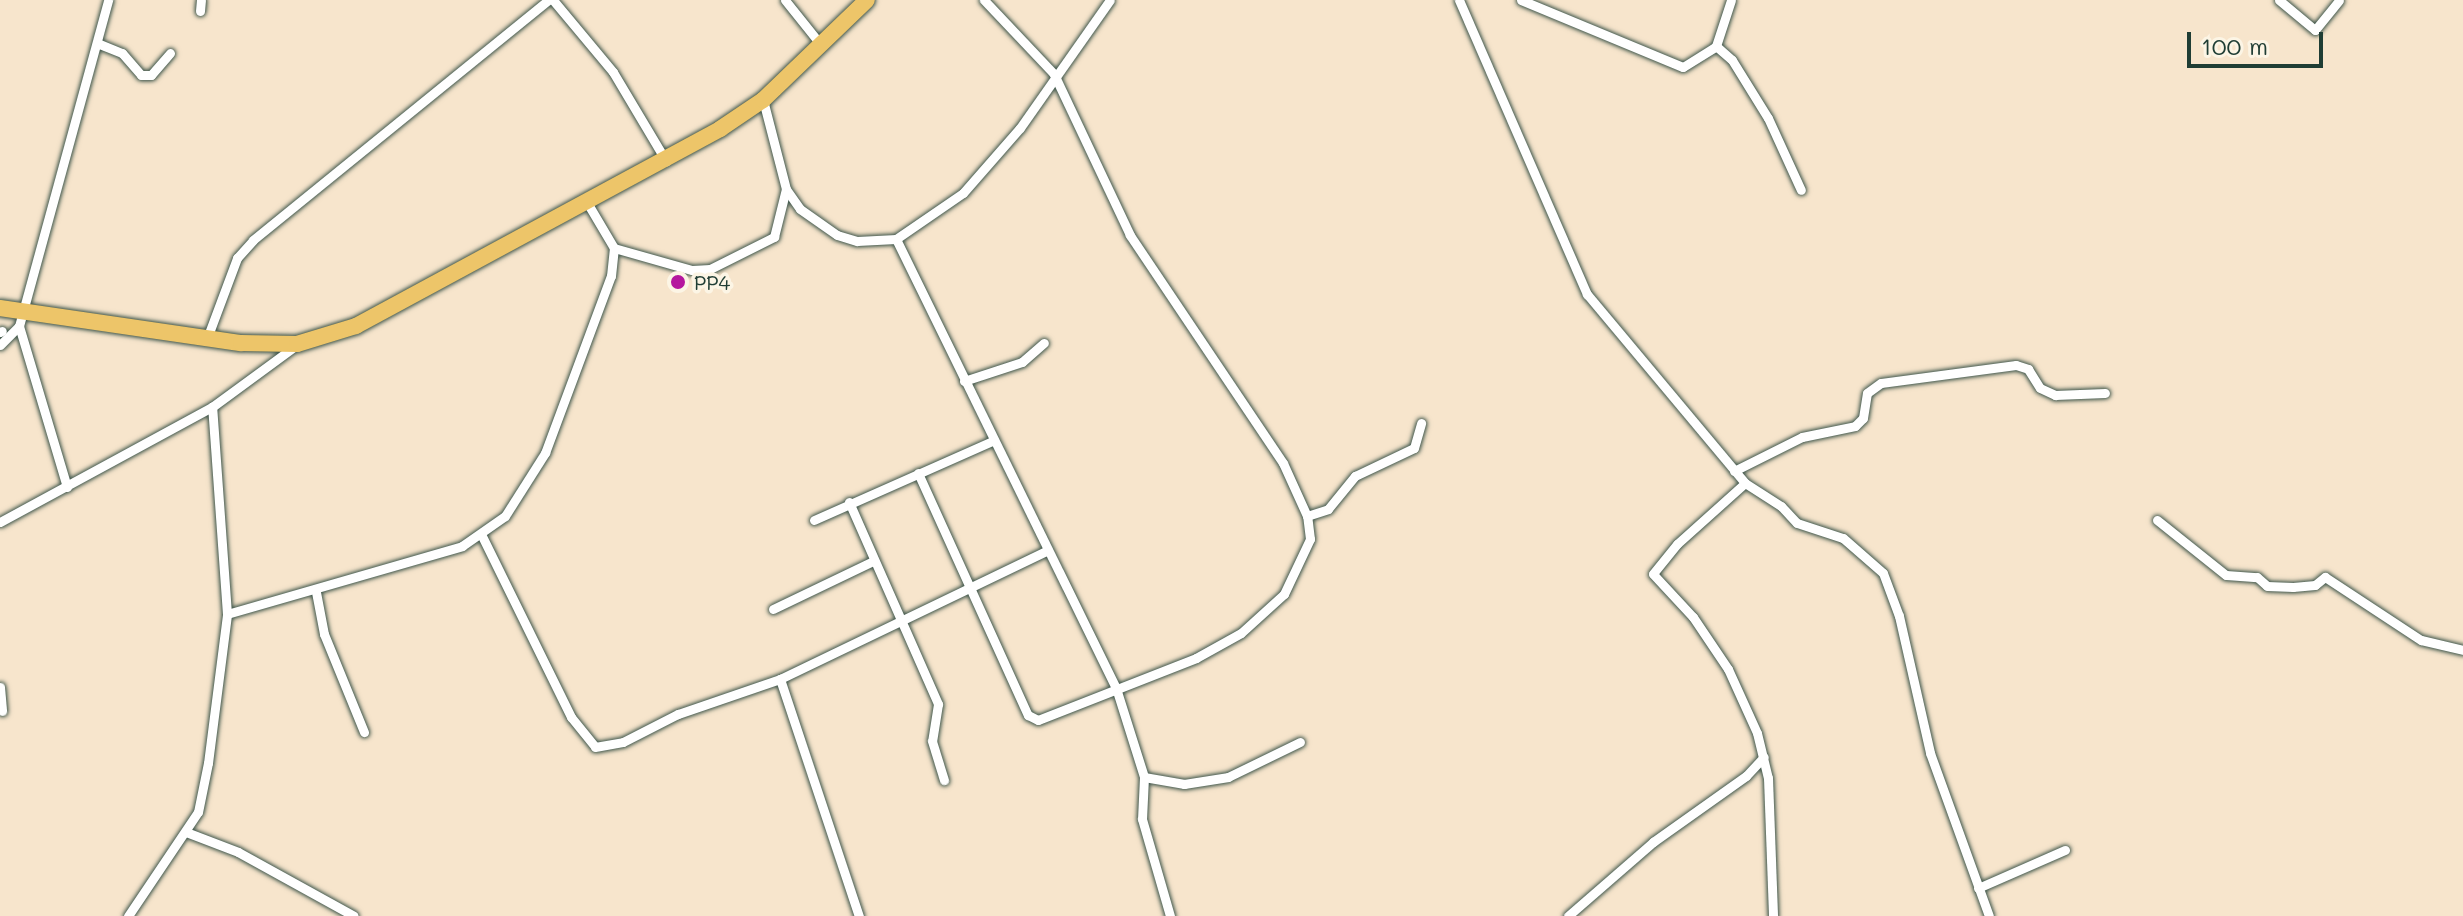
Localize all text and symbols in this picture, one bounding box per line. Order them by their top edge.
scale bar [2191,16,2327,66]
text: 100 m [2201,30,2268,61]
place label: PP4 [694,270,730,294]
marker: PP4 [669,273,687,291]

